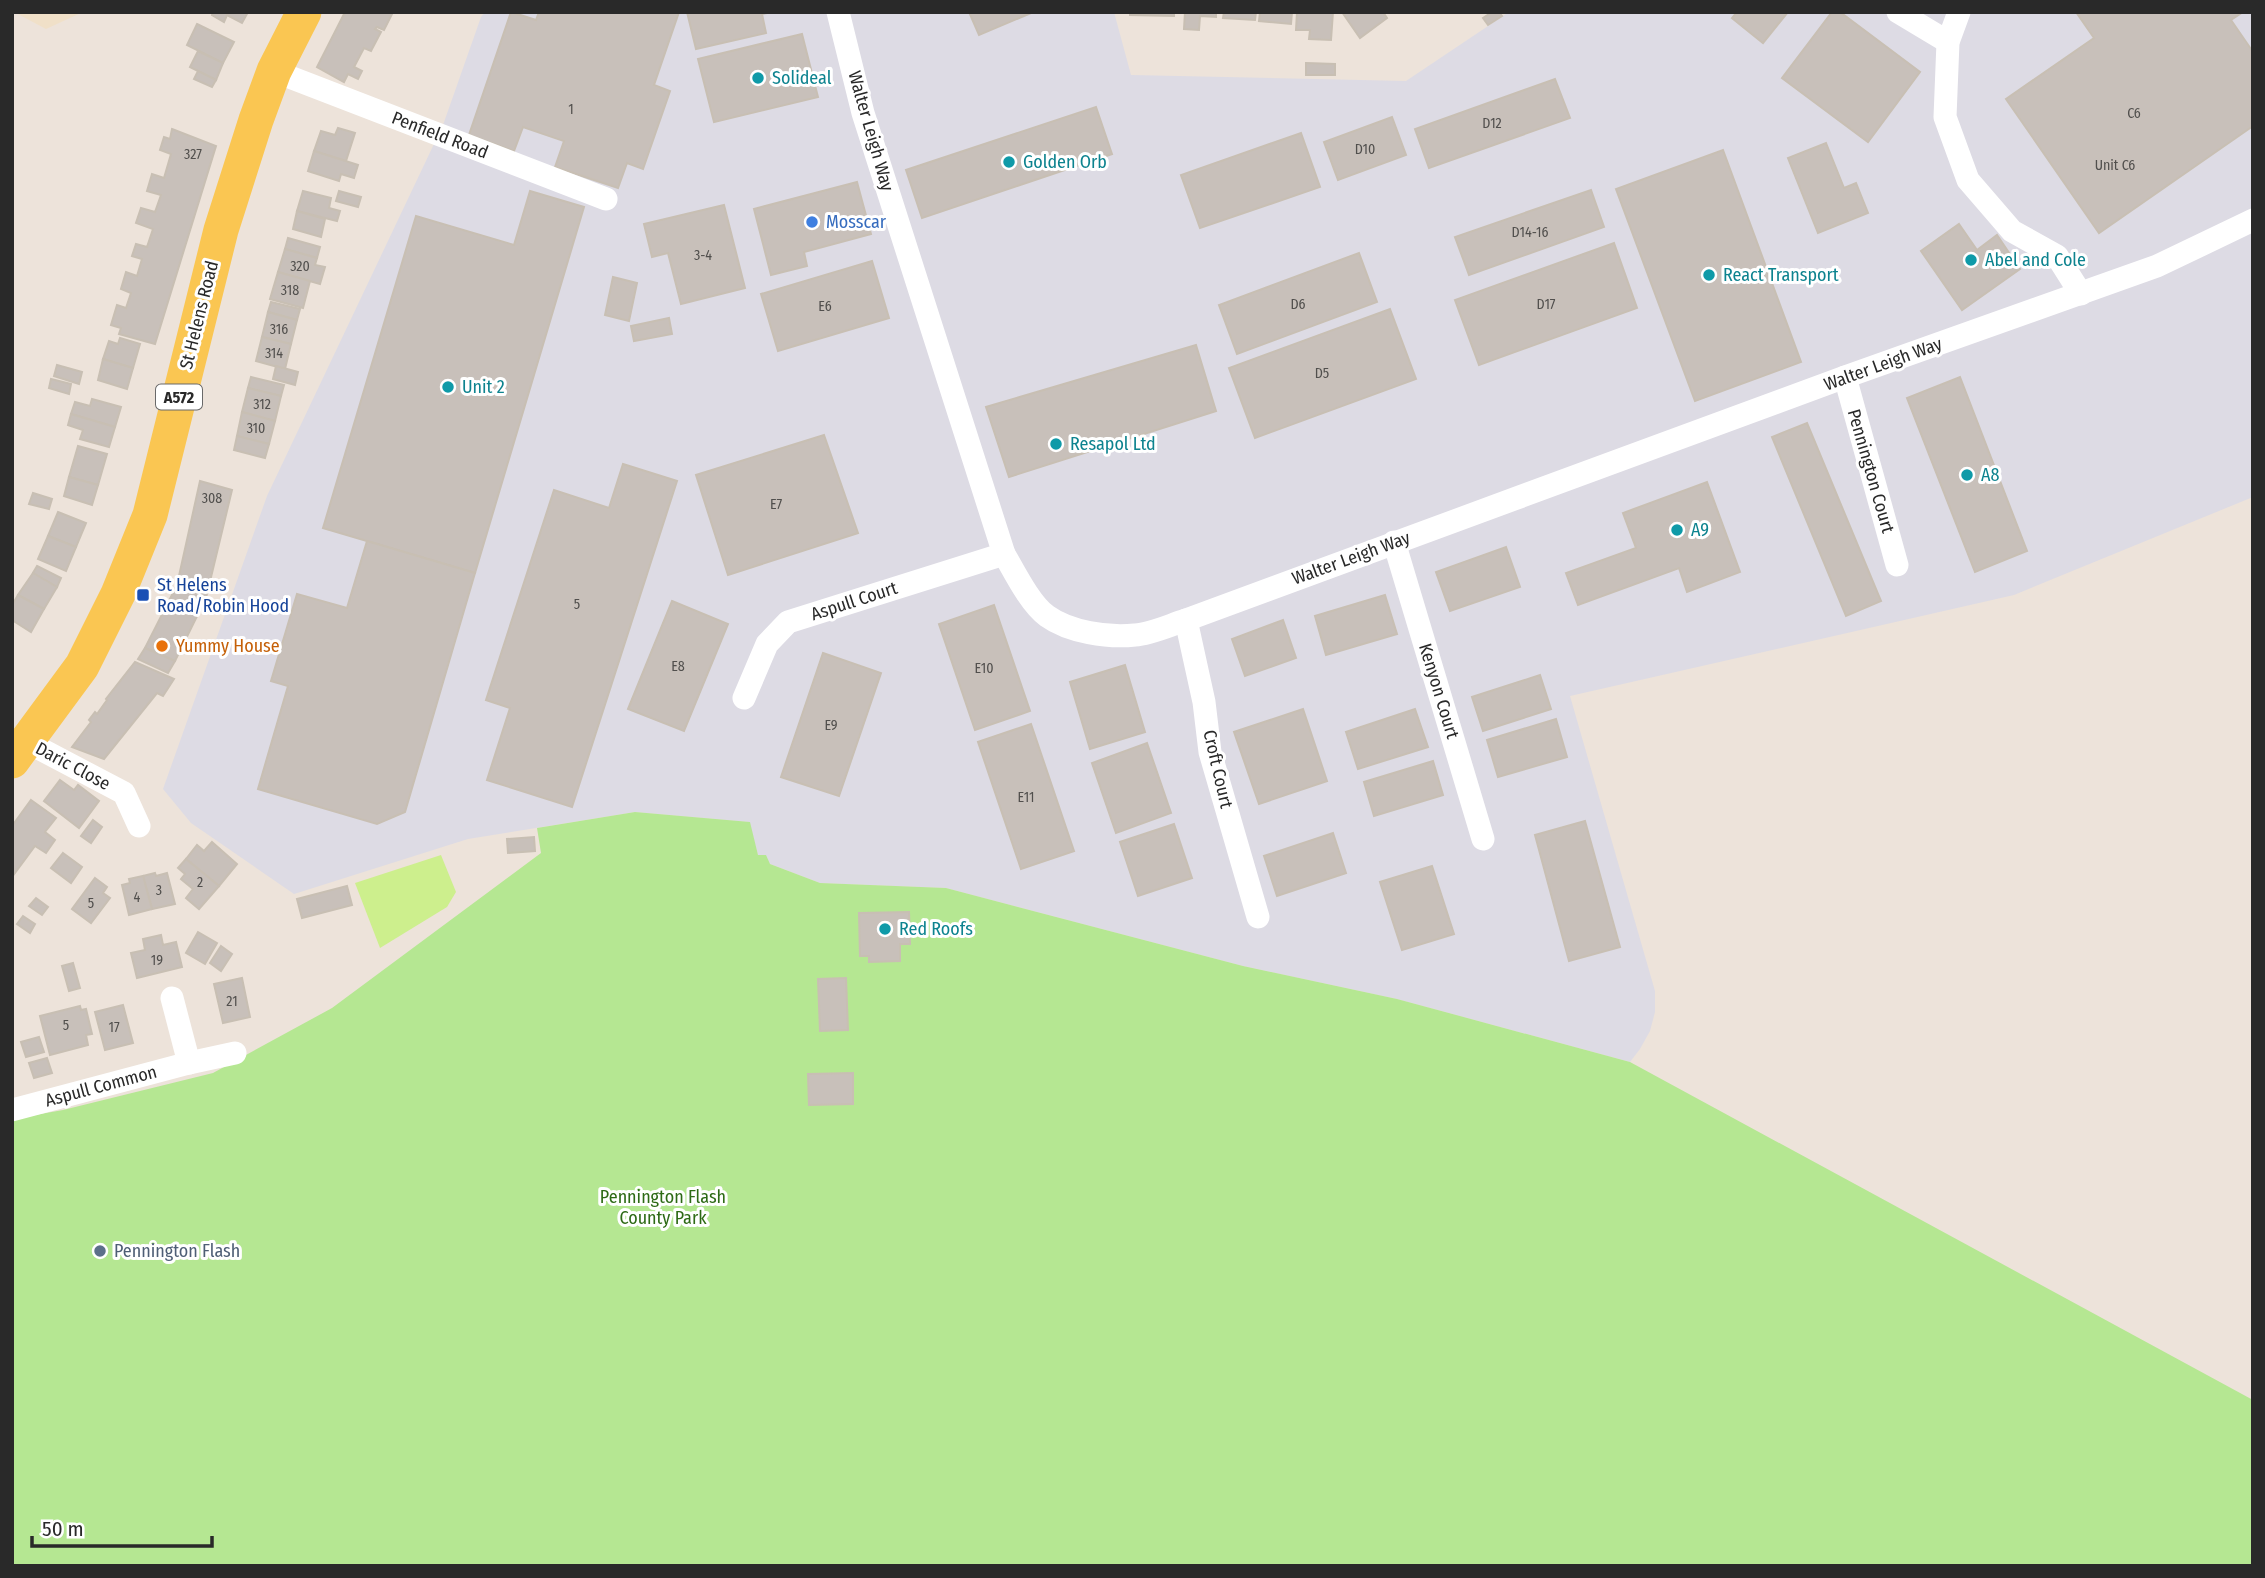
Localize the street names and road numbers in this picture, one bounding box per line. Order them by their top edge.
street label: Walter Leigh Way [843,68,899,194]
street label: Penfield Road [389,107,491,163]
street label: St Helens Road [175,258,223,372]
street label: Walter Leigh Way [1821,332,1945,396]
road number: A572 [156,384,202,410]
street label: Pennington Court [1843,407,1899,536]
street label: Walter Leigh Way [1289,526,1413,590]
street label: Aspull Court [808,577,900,625]
street label: Kenyon Court [1414,641,1464,741]
street label: Croft Court [1198,728,1238,810]
street label: Daric Close [32,737,114,795]
street label: Aspull Common [43,1061,159,1111]

